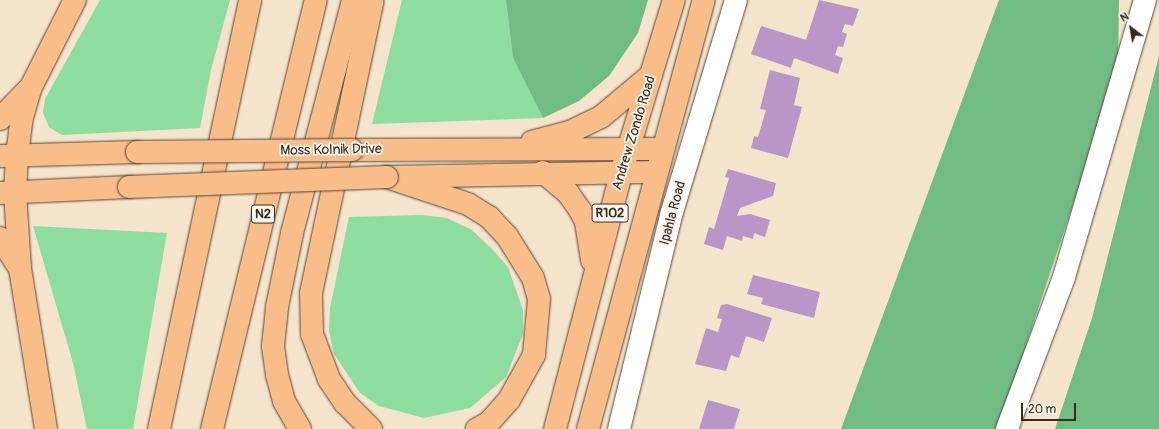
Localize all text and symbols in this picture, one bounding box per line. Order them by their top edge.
north arrow [1111,8,1151,48]
text: N [1118,10,1131,25]
street label: Andrew Zondo Road [609,74,659,192]
street label: Moss Kolnik Drive [280,141,382,159]
street label: Ipahla Road [656,179,690,247]
road number: R102 [591,202,629,224]
road number: N2 [250,203,276,225]
scale bar [1023,395,1078,421]
text: 20 m [1028,402,1056,417]

